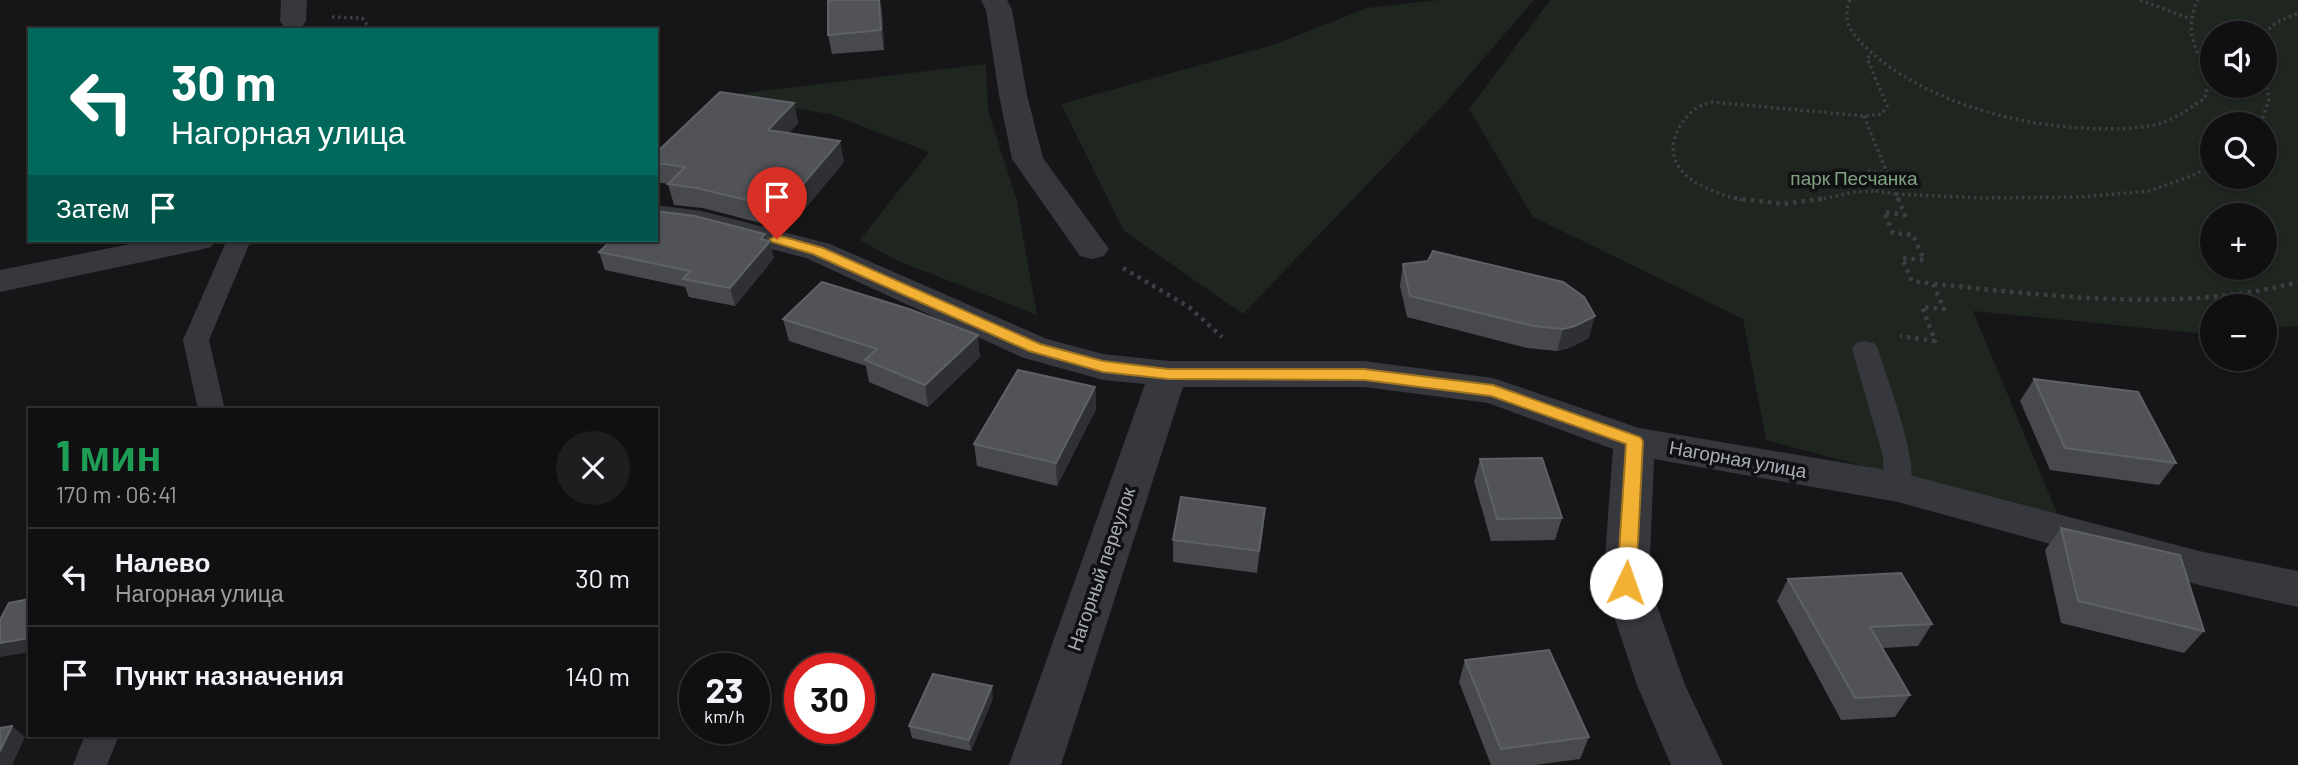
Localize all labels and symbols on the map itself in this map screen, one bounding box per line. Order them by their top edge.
park label: парк Песчанка [1790,166,1918,189]
pin [747,167,807,239]
street label: Нагорная улица [1667,435,1809,482]
street label: Нагорный переулок [1062,483,1140,654]
position arrow [1589,546,1663,620]
speed limit sign: 30 [784,653,875,744]

